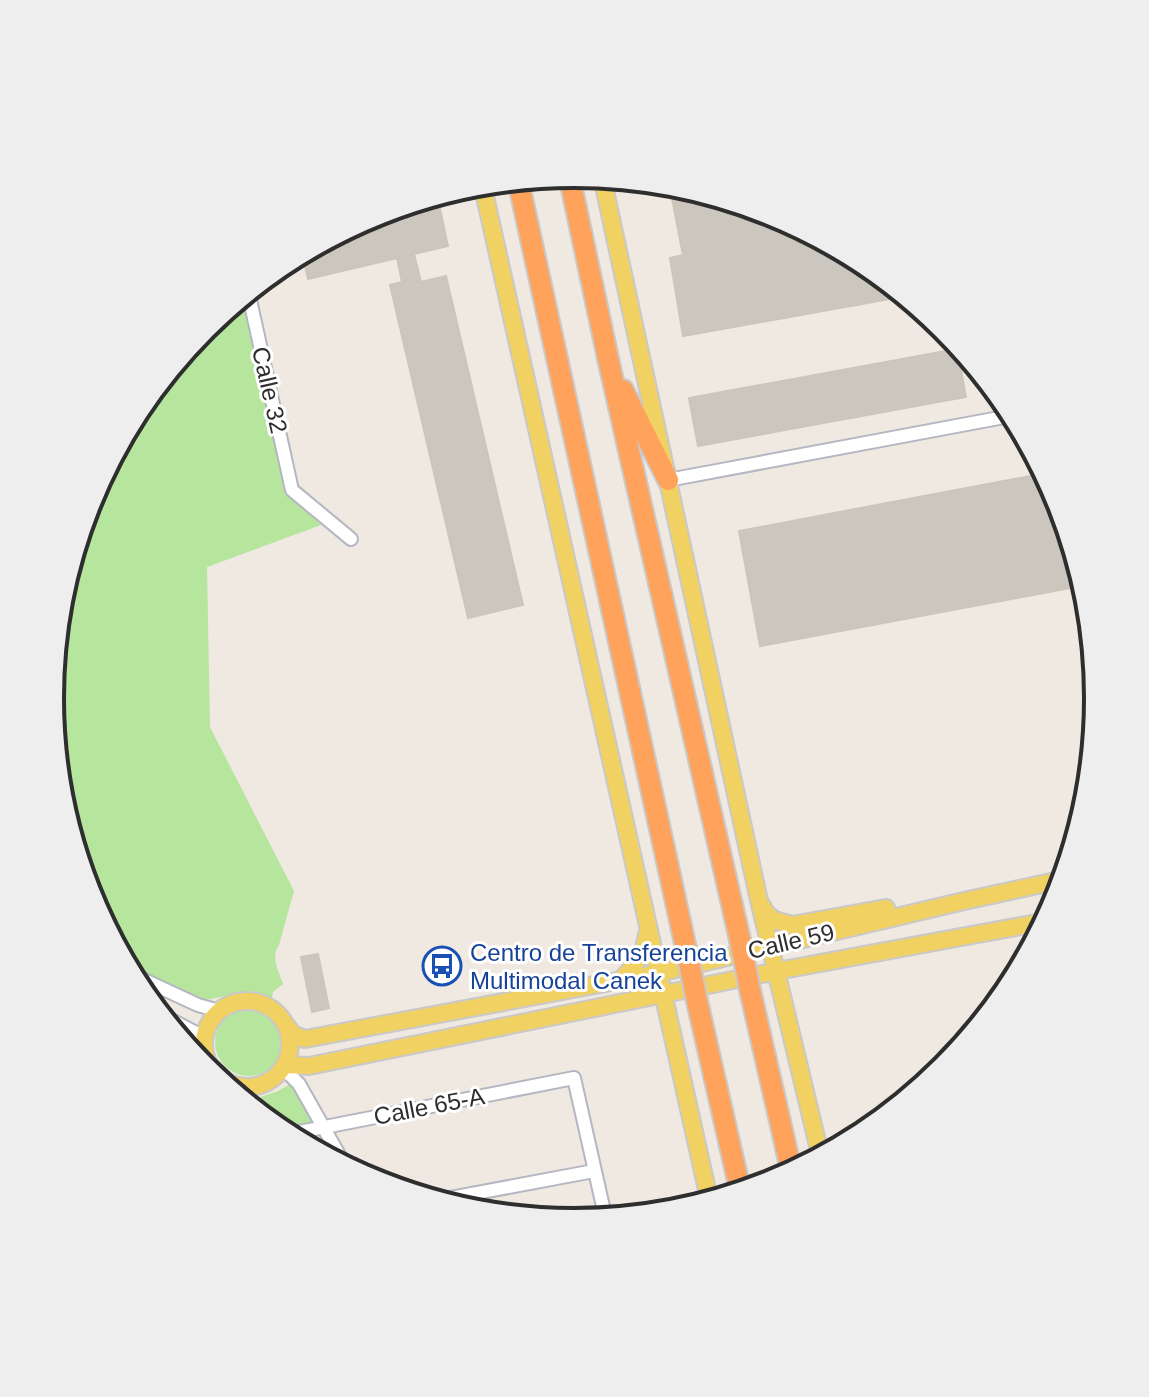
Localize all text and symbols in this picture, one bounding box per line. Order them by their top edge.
street label: Calle 32 [247,344,293,436]
street label: Calle 59 [745,918,837,964]
place label: Centro de Transferencia Multimodal Canek [470,939,728,994]
bus stop icon: Centro de Transferencia Multimodal Canek [421,945,463,987]
street label: Calle 65-A [371,1082,487,1130]

